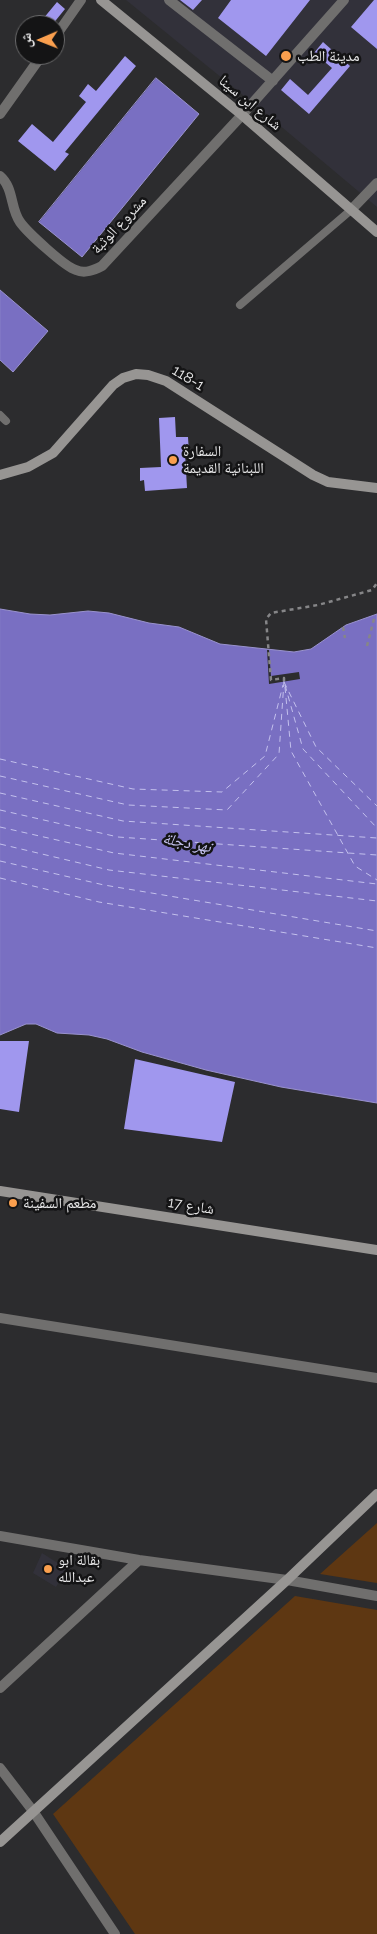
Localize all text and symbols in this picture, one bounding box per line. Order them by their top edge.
north arrow [15,15,65,65]
text: ش [18,33,34,48]
place label: مدينة الطب [297,47,360,65]
marker: مدينة الطب [279,49,293,63]
street label: شارع ابن سينا [215,72,285,134]
street label: مشروع الوثبة [88,192,150,258]
street label: 118-1 [169,361,207,395]
place label: السفارة اللبنانية القديمة [183,442,264,477]
marker: السفارة اللبنانية القديمة [167,454,179,466]
water label: نهر دجلة [161,829,213,857]
street label: شارع 17 [167,1193,215,1219]
place label: مطعم السفينة [23,1194,96,1212]
marker: مطعم السفينة [7,1197,19,1209]
place label: بقالة ابو عبدالله [58,1551,100,1586]
marker: بقالة ابو عبدالله [42,1563,54,1575]

